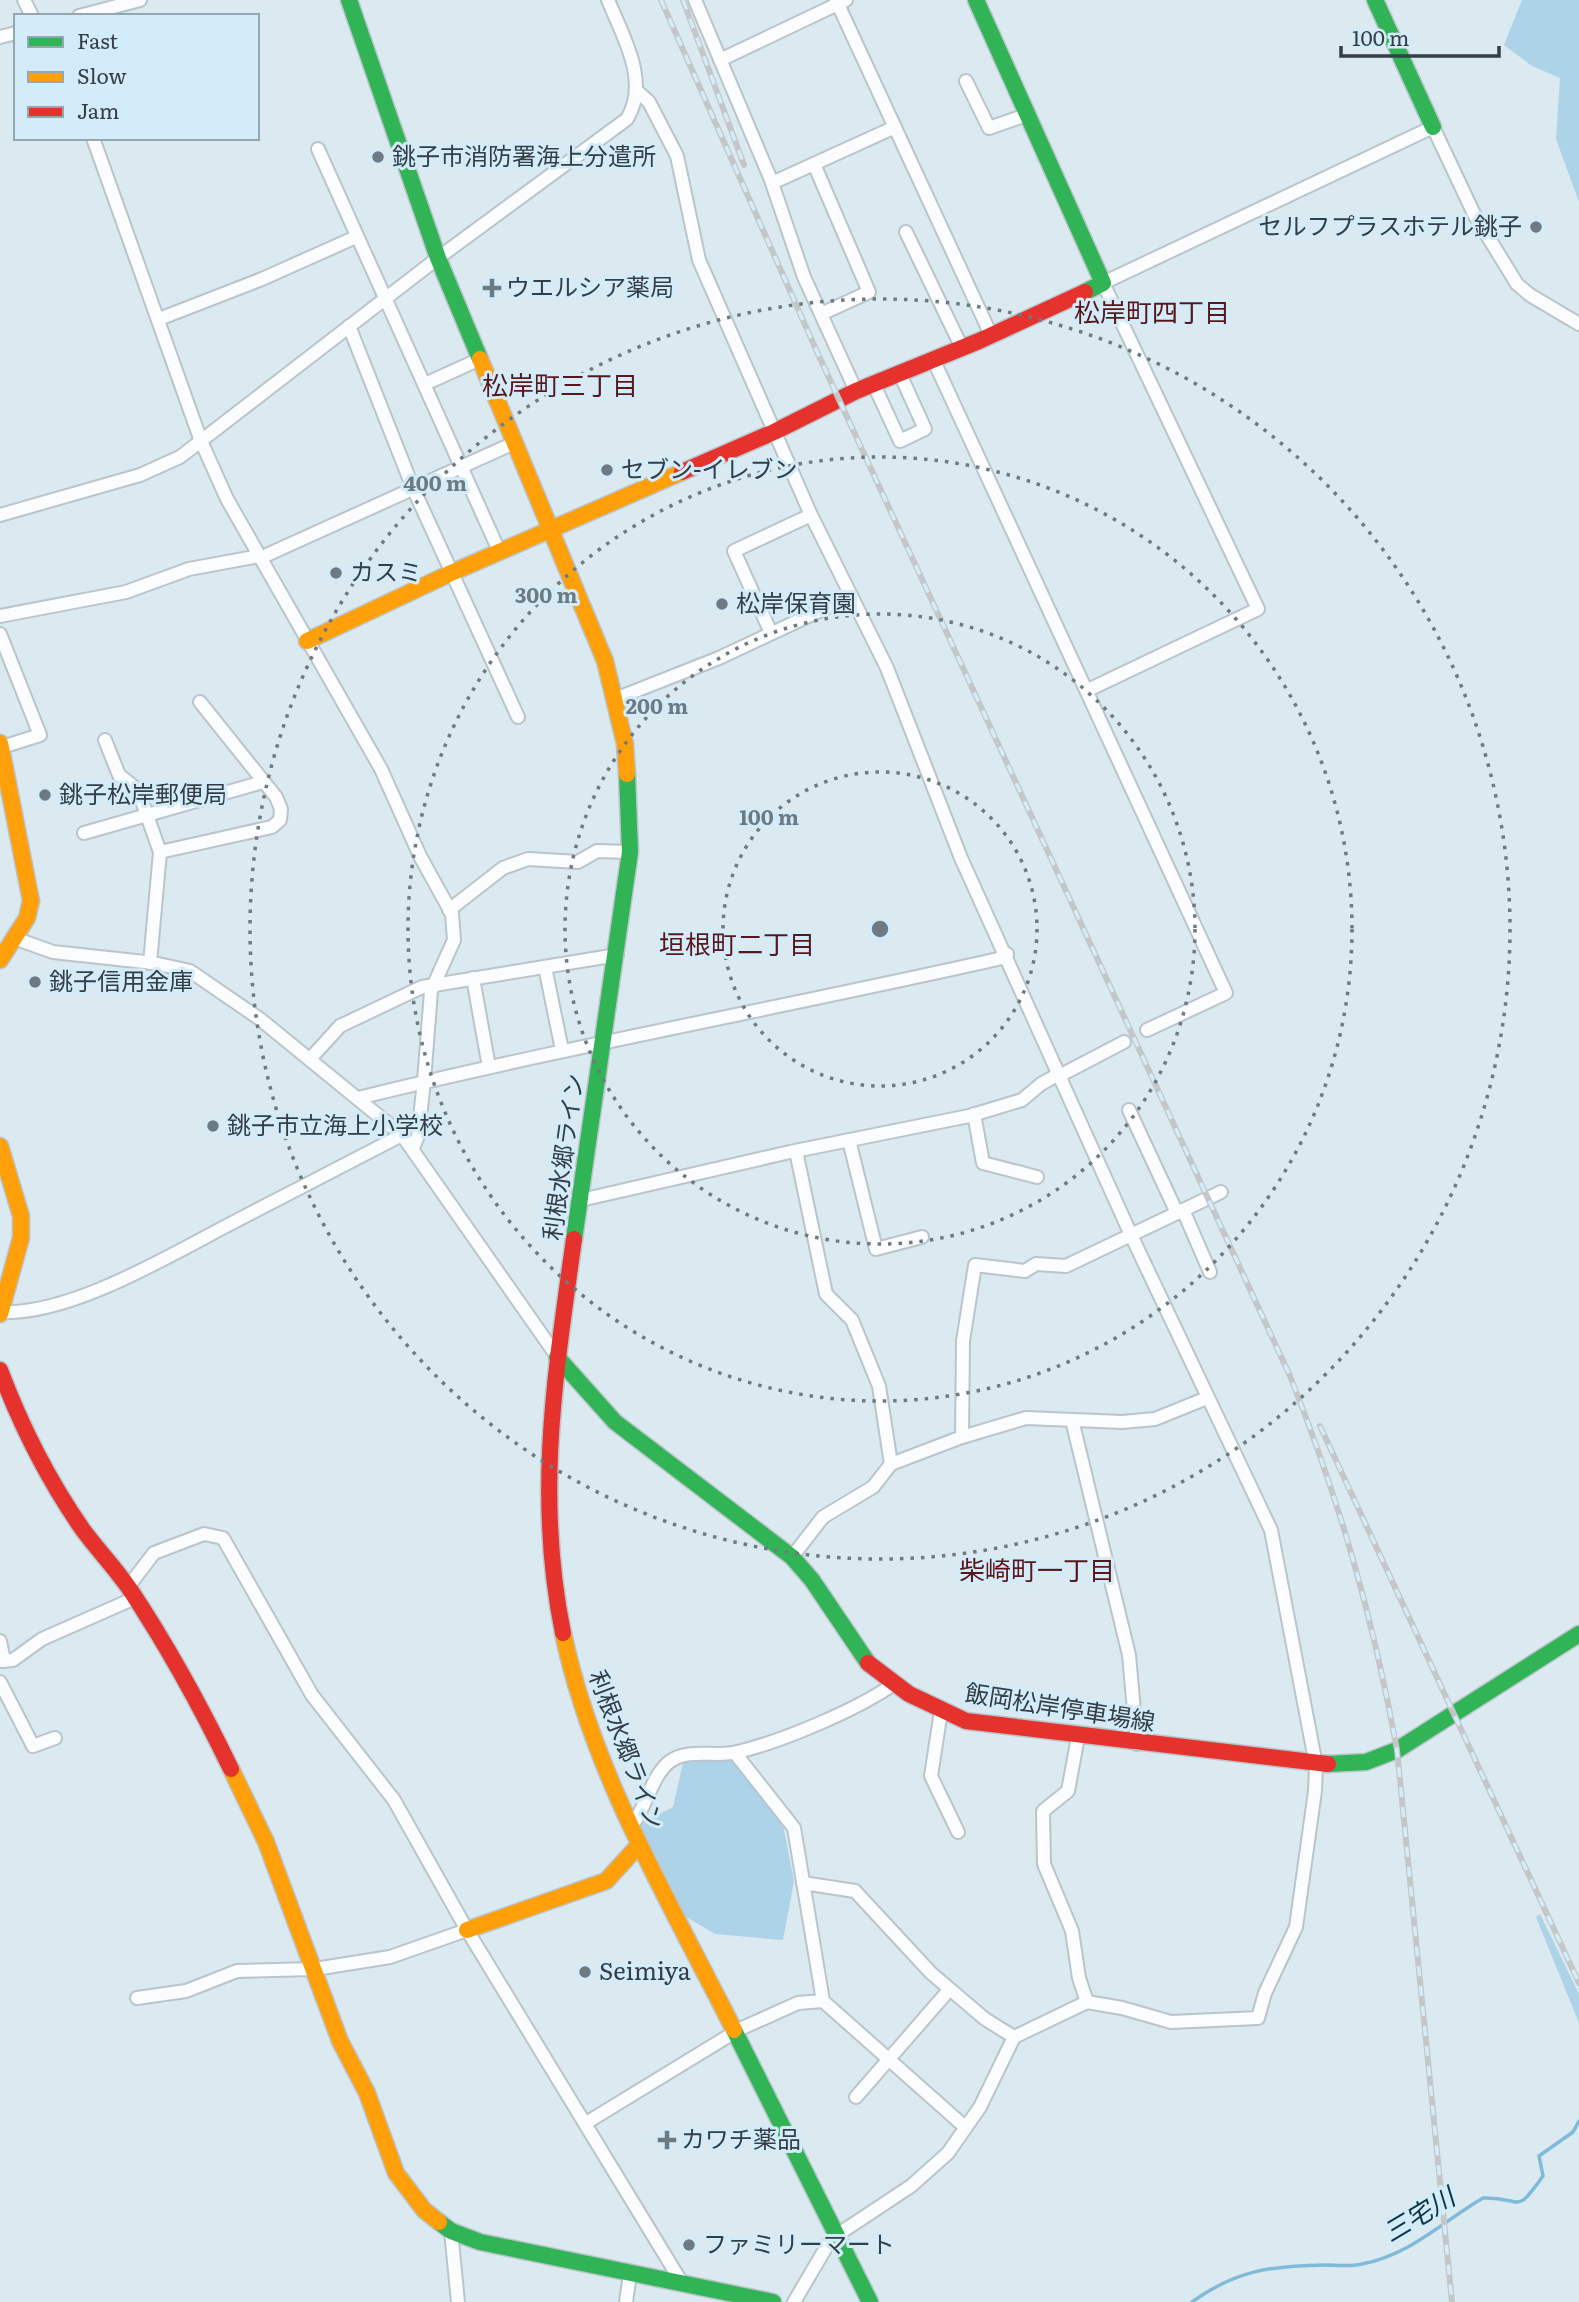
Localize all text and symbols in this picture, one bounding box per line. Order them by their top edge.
legend [14,14,259,140]
scale bar [1341,14,1498,58]
text: 100 m [1352,21,1409,52]
text: Fast [77,24,118,55]
text: Slow [77,59,127,90]
text: Jam [77,94,119,125]
place label: 銚子市消防署海上分遣所 [392,137,656,172]
marker: 銚子市消防署海上分遣所 [370,149,386,165]
place label: セルフプラスホテル銚子 [1258,207,1522,242]
marker: セルフプラスホテル銚子 [1528,219,1544,235]
place label: ウエルシア薬局 [506,268,674,303]
marker: ウエルシア薬局 [484,280,500,296]
district label: 松岸町四丁目 [1074,291,1230,330]
district label: 松岸町三丁目 [482,364,638,403]
place label: セブン-イレブン [621,450,798,485]
marker: セブン-イレブン [599,462,615,478]
text: 400 m [403,466,467,497]
place label: カスミ [350,553,422,588]
marker: カスミ [328,565,344,581]
text: 300 m [515,578,577,609]
place label: 松岸保育園 [736,584,856,619]
marker: 松岸保育園 [714,596,730,612]
text: 200 m [626,689,688,720]
place label: 銚子松岸郵便局 [59,775,227,810]
marker: 銚子松岸郵便局 [37,787,53,803]
text: 100 m [739,800,799,831]
centre of rings [868,917,892,941]
district label: 垣根町二丁目 [659,923,815,962]
place label: 銚子信用金庫 [49,962,193,997]
marker: 銚子信用金庫 [27,974,43,990]
street label: 利根水郷ライン [533,1071,591,1242]
place label: 銚子市立海上小学校 [227,1106,443,1141]
marker: 銚子市立海上小学校 [205,1118,221,1134]
district label: 柴崎町一丁目 [959,1549,1115,1588]
street label: 利根水郷ライン [582,1664,675,1834]
street label: 飯岡松岸停車場線 [963,1673,1158,1738]
place label: Seimiya [599,1952,691,1987]
marker: Seimiya [577,1964,593,1980]
place label: カワチ薬品 [681,2120,801,2155]
marker: カワチ薬品 [659,2132,675,2148]
water label: 三宅川 [1374,2175,1464,2250]
place label: ファミリーマート [703,2225,895,2260]
marker: ファミリーマート [681,2237,697,2253]

